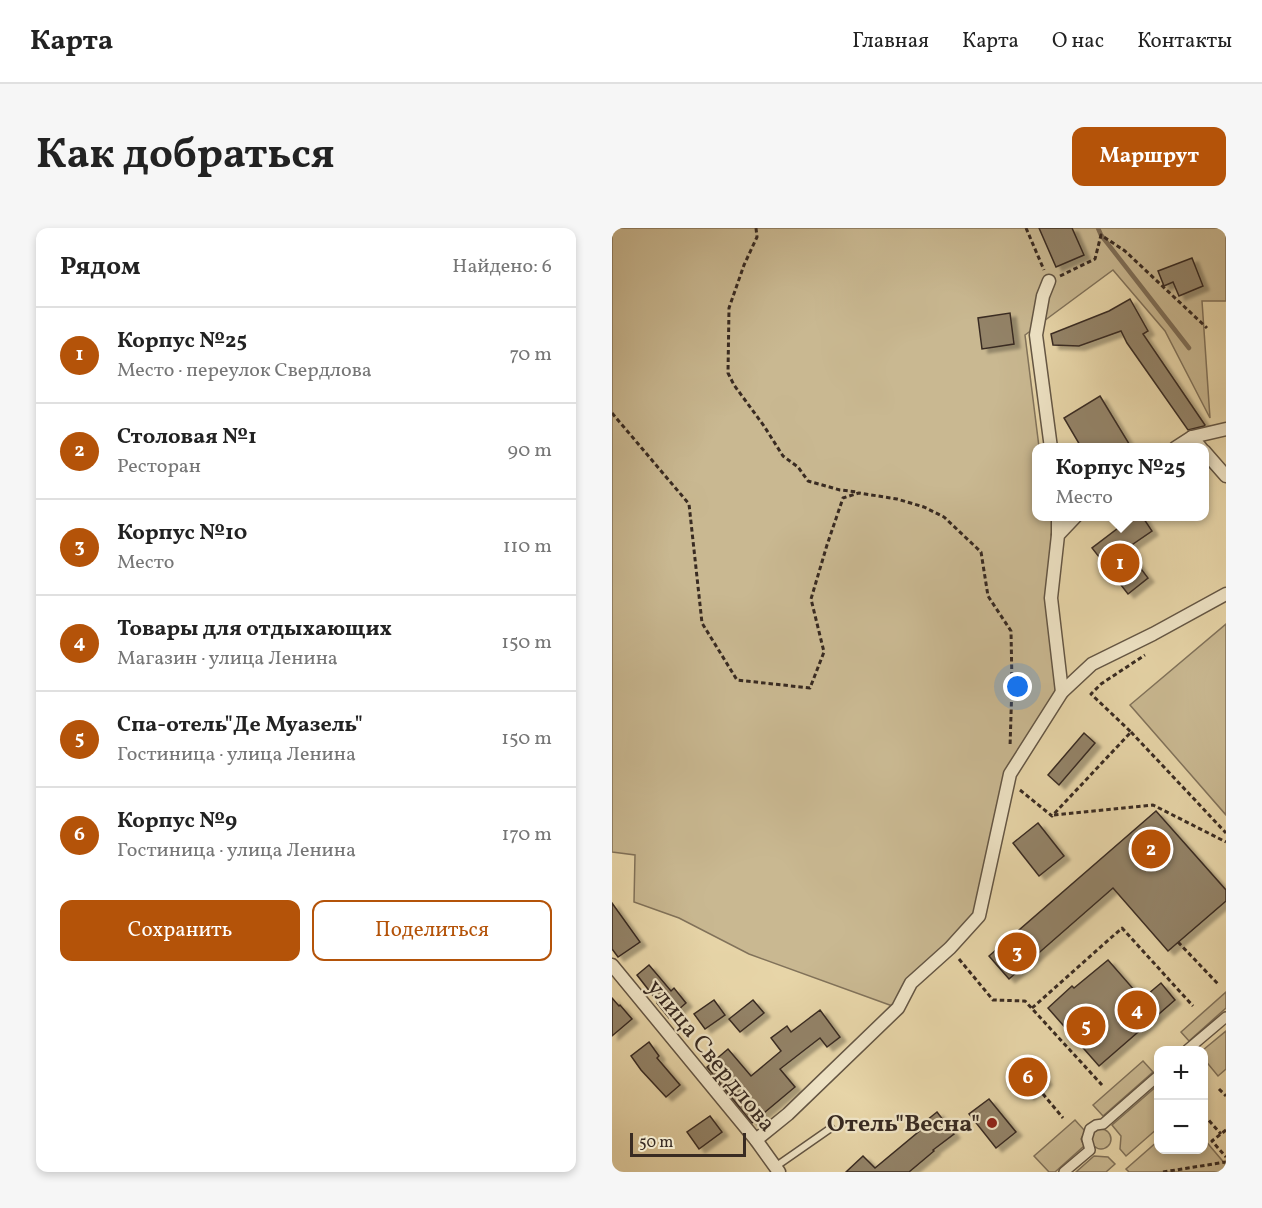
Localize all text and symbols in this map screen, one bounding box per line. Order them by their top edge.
text: Карта [30,22,113,61]
text: Главная [852,27,929,56]
text: Карта [962,27,1019,56]
text: О нас [1052,27,1104,56]
text: Контакты [1137,27,1232,56]
text: Как добраться [36,127,335,186]
button: Маршрут [1072,127,1226,186]
text: Рядом [60,249,140,285]
text: Найдено: 6 [452,253,552,281]
text: Корпус №25 [117,326,247,357]
text: 1 [75,341,84,369]
text: 70 m [509,341,552,369]
text: Место · переулок Свердлова [117,357,372,385]
text: Столовая №1 [117,422,257,453]
text: 2 [74,437,85,465]
text: 90 m [508,437,552,465]
popup [1032,443,1209,521]
text: Ресторан [117,453,201,481]
text: Корпус №25 [1056,453,1185,484]
text: Место [1056,484,1113,512]
text: Корпус №10 [117,518,247,549]
text: 3 [74,533,85,561]
text: 110 m [503,533,552,561]
pin: 1 [1100,540,1140,586]
text: Место [117,549,174,577]
text: Товары для отдыхающих [117,614,392,645]
text: 4 [73,629,86,657]
text: 150 m [501,629,552,657]
text: Магазин · улица Ленина [117,645,338,673]
your location [1003,672,1032,701]
text: Спа-отель"Де Муазель" [117,710,363,741]
text: 5 [75,725,84,753]
text: 150 m [501,725,552,753]
text: Гостиница · улица Ленина [117,741,356,769]
text: Корпус №9 [117,806,237,837]
text: 6 [74,821,85,849]
text: 170 m [502,821,552,849]
pin: 2 [1132,826,1170,872]
text: Гостиница · улица Ленина [117,837,356,865]
button: Сохранить [60,900,300,961]
button: Поделиться [312,900,552,961]
pin: 3 [998,930,1036,974]
street label: улица Свердлова [638,972,783,1140]
pin: 4 [1118,988,1156,1032]
pin: 5 [1066,1004,1106,1048]
map controls [1154,1046,1208,1154]
button: + [1154,1046,1208,1100]
pin: 6 [1008,1054,1048,1100]
button: − [1154,1100,1208,1154]
place label: Отель"Весна" [827,1108,980,1142]
marker: Отель"Весна" [985,1116,999,1130]
scale bar [630,1130,746,1158]
text: 50 m [639,1132,673,1154]

